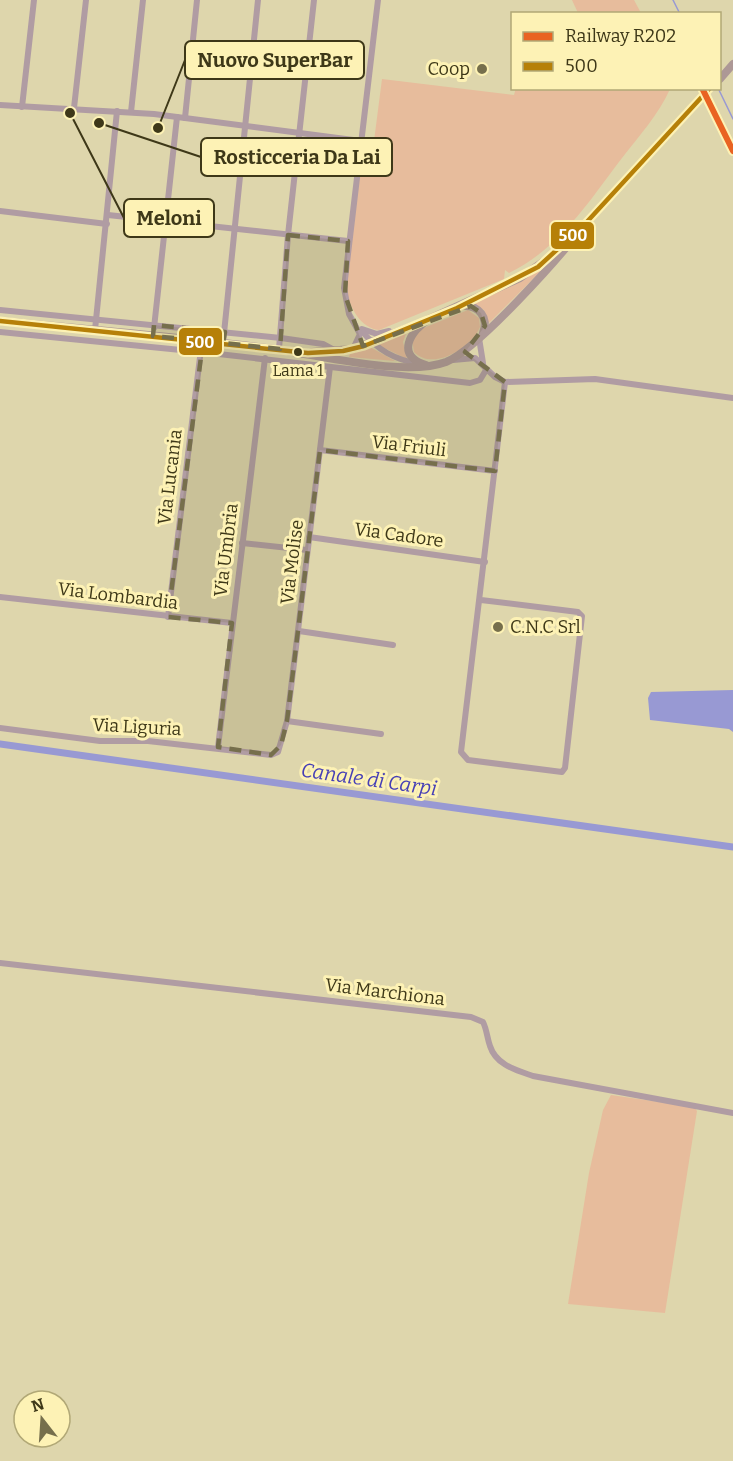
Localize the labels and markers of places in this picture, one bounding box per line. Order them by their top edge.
callout: Nuovo SuperBar [185,41,364,79]
place label: Coop [427,58,470,80]
marker: Coop [475,62,489,76]
callout: Rosticceria Da Lai [201,138,392,176]
callout: Meloni [124,199,214,237]
marker: Lama 1 [292,346,304,358]
place label: Lama 1 [272,361,324,380]
place label: C.N.C Srl [510,616,581,638]
marker: C.N.C Srl [491,620,505,634]

